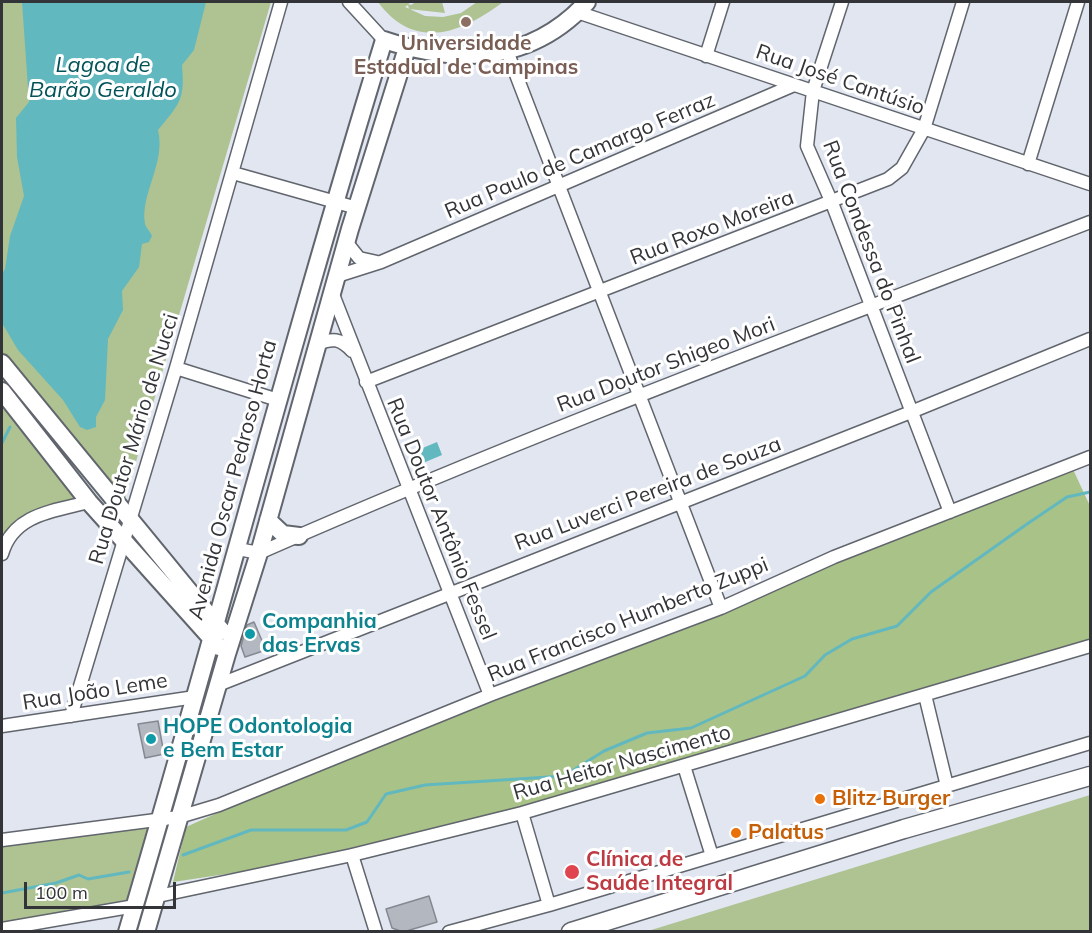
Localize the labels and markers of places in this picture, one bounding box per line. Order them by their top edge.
marker: Universidade Estadual de Campinas [459,15,473,29]
place label: Universidade Estadual de Campinas [354,31,578,81]
place label: Companhia das Ervas [262,609,377,659]
marker: Companhia das Ervas [243,627,257,641]
place label: HOPE Odontologia e Bem Estar [163,714,352,764]
marker: HOPE Odontologia e Bem Estar [144,732,158,746]
place label: Blitz Burger [832,786,950,812]
marker: Blitz Burger [813,792,827,806]
place label: Palatus [748,820,824,846]
marker: Palatus [729,826,743,840]
place label: Clínica de Saúde Integral [586,847,733,897]
marker: Clínica de Saúde Integral [563,863,581,881]

